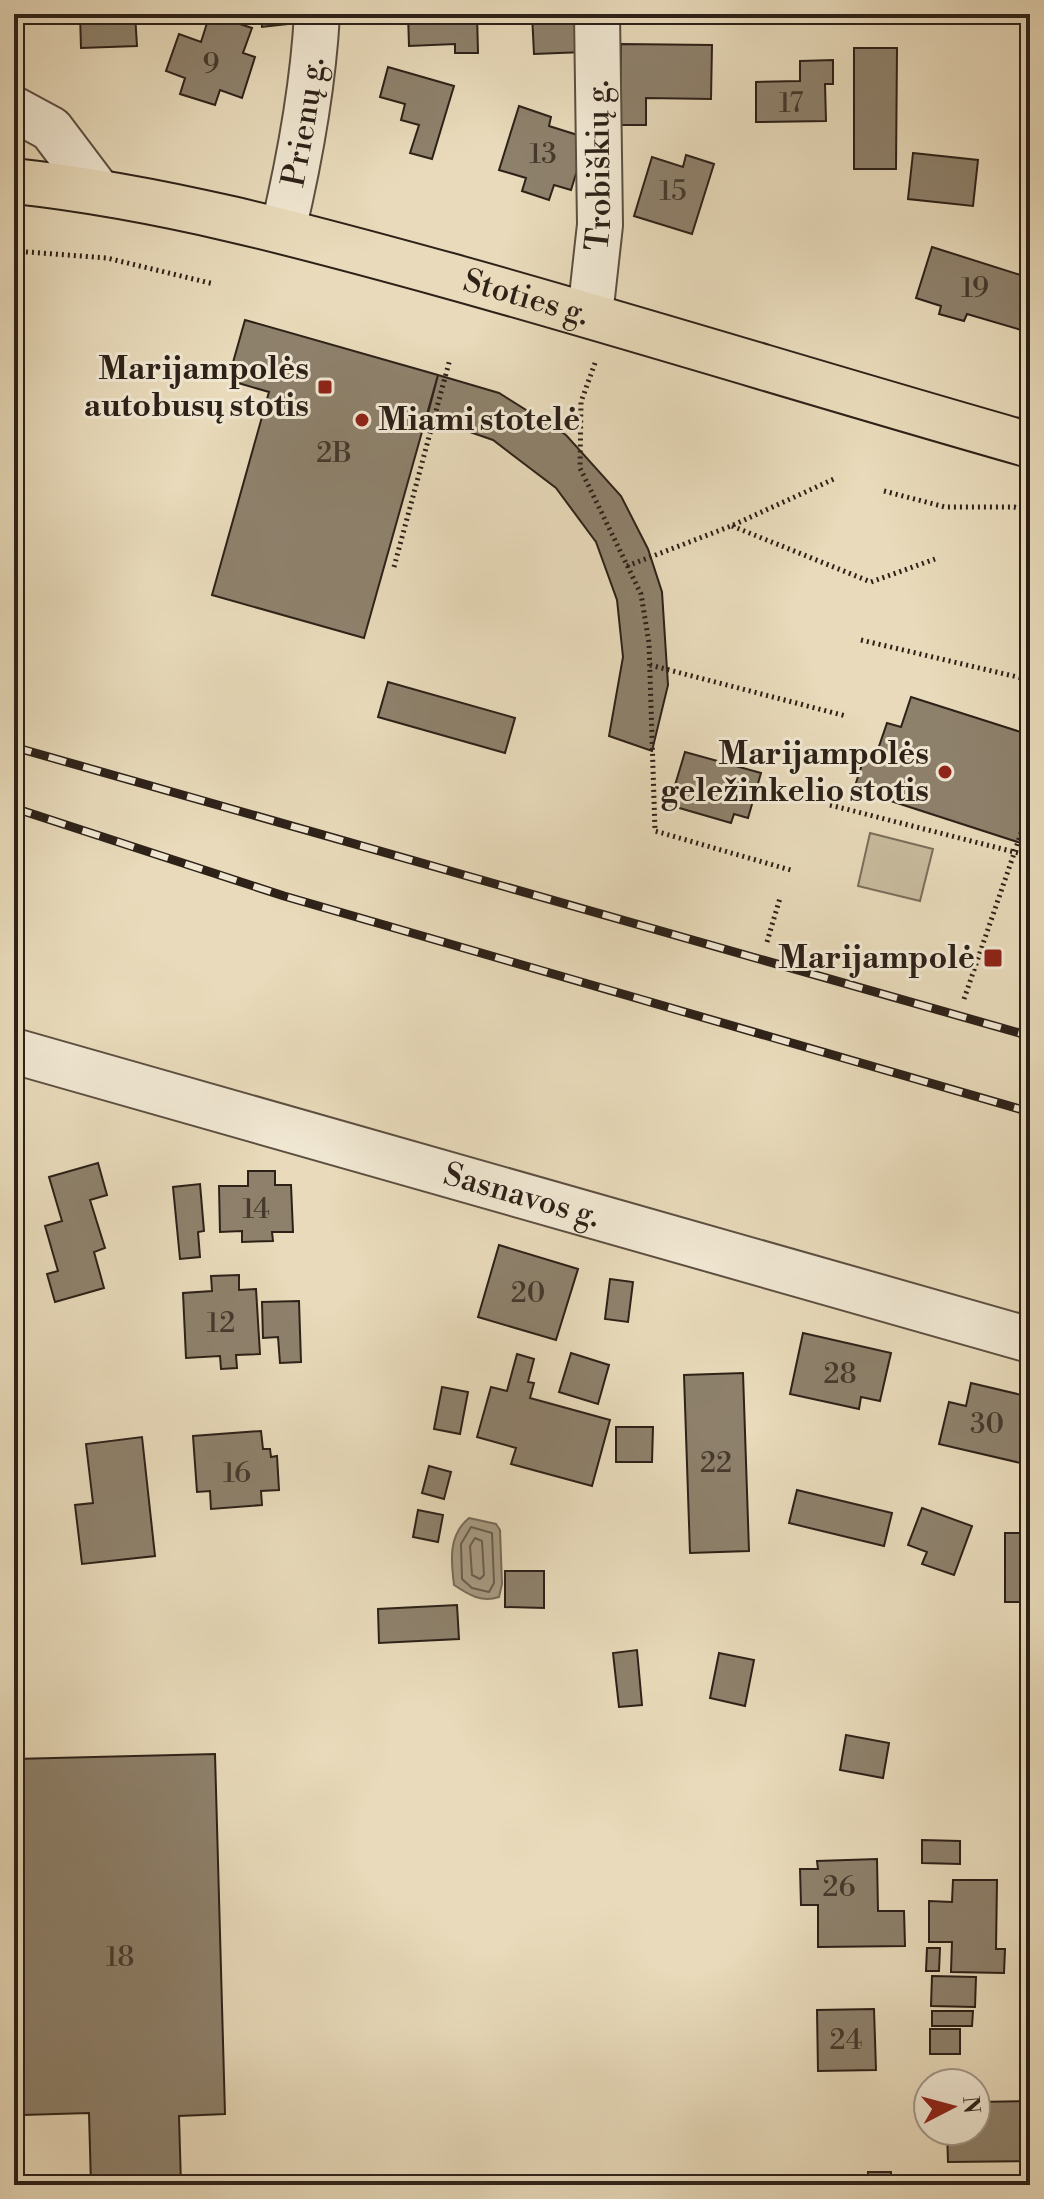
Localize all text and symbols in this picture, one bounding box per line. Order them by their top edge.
house number: 9 [203,47,219,82]
street label: Prienų g. [273,56,333,190]
street label: Trobiškių g. [577,80,620,253]
house number: 17 [779,86,803,121]
house number: 13 [529,137,557,172]
house number: 15 [659,174,687,209]
street label: Stoties g. [459,261,594,335]
house number: 19 [961,271,989,306]
place label: Marijampolės autobusų stotis [84,349,309,426]
marker: Marijampolės autobusų stotis [316,378,334,396]
place label: Miami stotelė [378,400,580,440]
marker: Miami stotelė [353,411,371,429]
house number: 2B [316,436,352,471]
place label: Marijampolės geležinkelio stotis [660,734,929,811]
marker: Marijampolės geležinkelio stotis [936,763,954,781]
place label: Marijampolė [778,938,975,978]
marker: Marijampolė [982,947,1004,969]
street label: Sasnavos g. [439,1154,605,1237]
house number: 14 [242,1192,270,1227]
house number: 20 [511,1276,545,1311]
house number: 12 [207,1306,235,1341]
house number: 28 [823,1357,857,1392]
house number: 30 [970,1407,1004,1442]
house number: 22 [700,1446,732,1481]
house number: 16 [223,1456,251,1491]
house number: 26 [823,1870,855,1905]
house number: 18 [106,1940,134,1975]
house number: 24 [830,2023,862,2058]
north arrow [912,2067,992,2147]
text: N [956,2095,985,2116]

